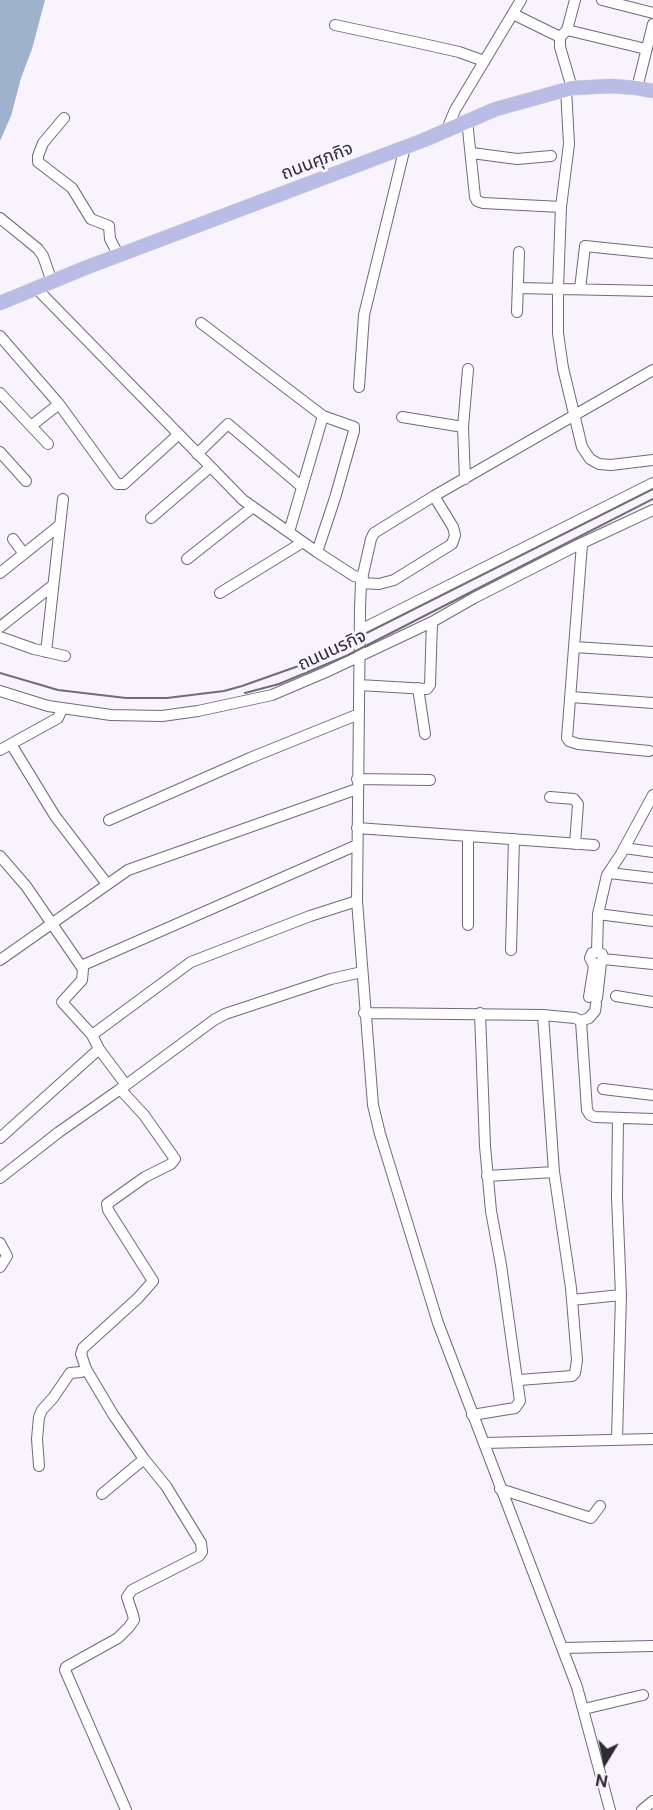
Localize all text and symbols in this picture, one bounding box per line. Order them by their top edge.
street label: ถนนศุภกิจ [278,137,356,185]
street label: ถนนนรกิจ [294,625,370,675]
north arrow [575,1732,635,1792]
text: N [594,1770,610,1791]

